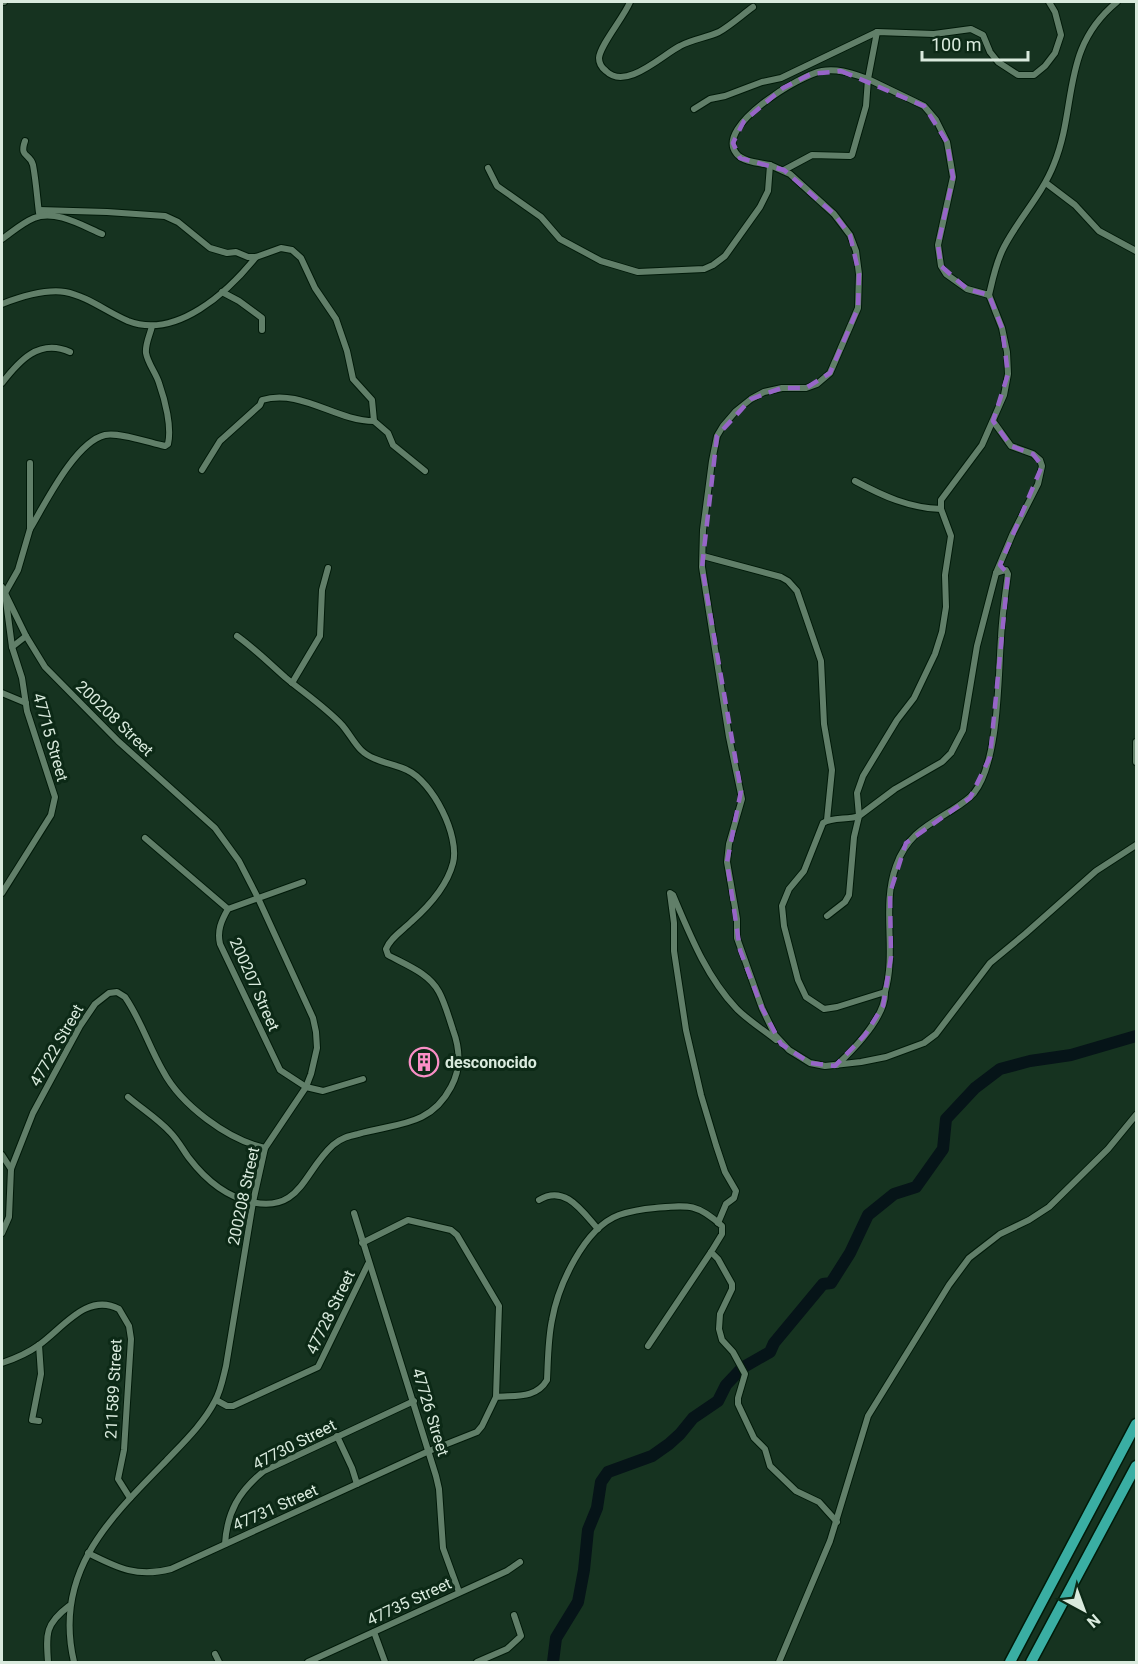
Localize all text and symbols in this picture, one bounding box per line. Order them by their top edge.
scale bar [922,24,1028,62]
text: 100 m [931,34,982,55]
street label: 200208 Street [72,677,157,760]
street label: 47715 Street [29,691,72,784]
street label: 200207 Street [225,935,284,1034]
street label: 47722 Street [25,1001,87,1089]
building icon: desconocido [408,1046,440,1078]
place label: desconocido [445,1053,537,1072]
street label: 200208 Street [224,1145,263,1247]
street label: 47728 Street [302,1267,359,1357]
street label: 211589 Street [101,1339,126,1440]
street label: 47726 Street [408,1366,453,1459]
street label: 47730 Street [249,1415,339,1474]
street label: 47731 Street [230,1480,321,1535]
street label: 47735 Street [364,1574,455,1629]
north arrow [1054,1580,1114,1640]
text: N [1083,1610,1104,1632]

